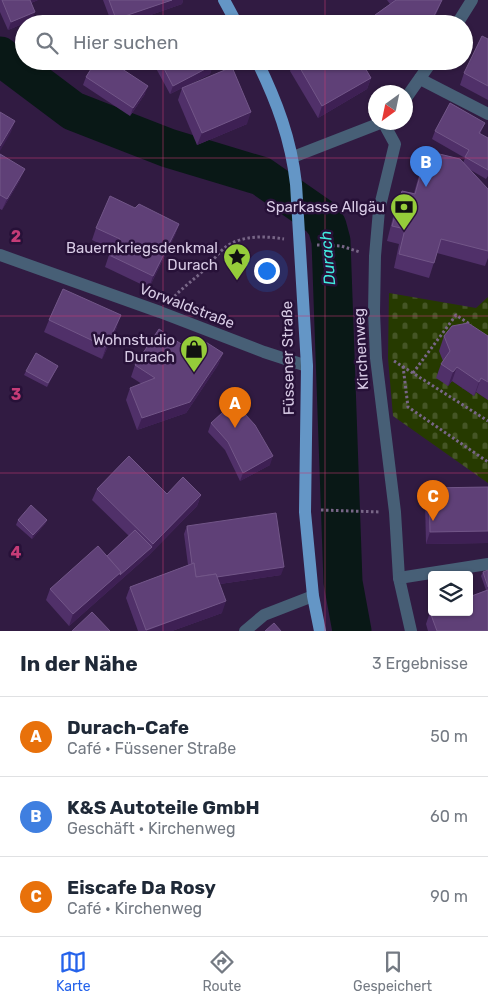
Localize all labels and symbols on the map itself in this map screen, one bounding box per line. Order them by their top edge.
north arrow [368,85,413,130]
pin: B [410,146,442,187]
bank icon: Sparkasse Allgäu [389,192,419,231]
place label: Sparkasse Allgäu [266,198,385,216]
text: 2 [11,227,21,246]
water label: Durach [316,230,339,286]
place label: Bauernkriegsdenkmal Durach [66,239,218,274]
place icon: Bauernkriegsdenkmal Durach [222,242,252,281]
your location [254,258,280,284]
street label: Vorwaldstraße [137,280,237,332]
street label: Füssener Straße [278,301,298,415]
street label: Kirchenweg [350,307,372,391]
place label: Wohnstudio Durach [93,331,175,366]
shop icon: Wohnstudio Durach [179,334,209,373]
text: 3 [11,385,21,404]
pin: A [219,387,251,428]
pin: C [417,480,449,521]
text: 4 [11,543,22,562]

